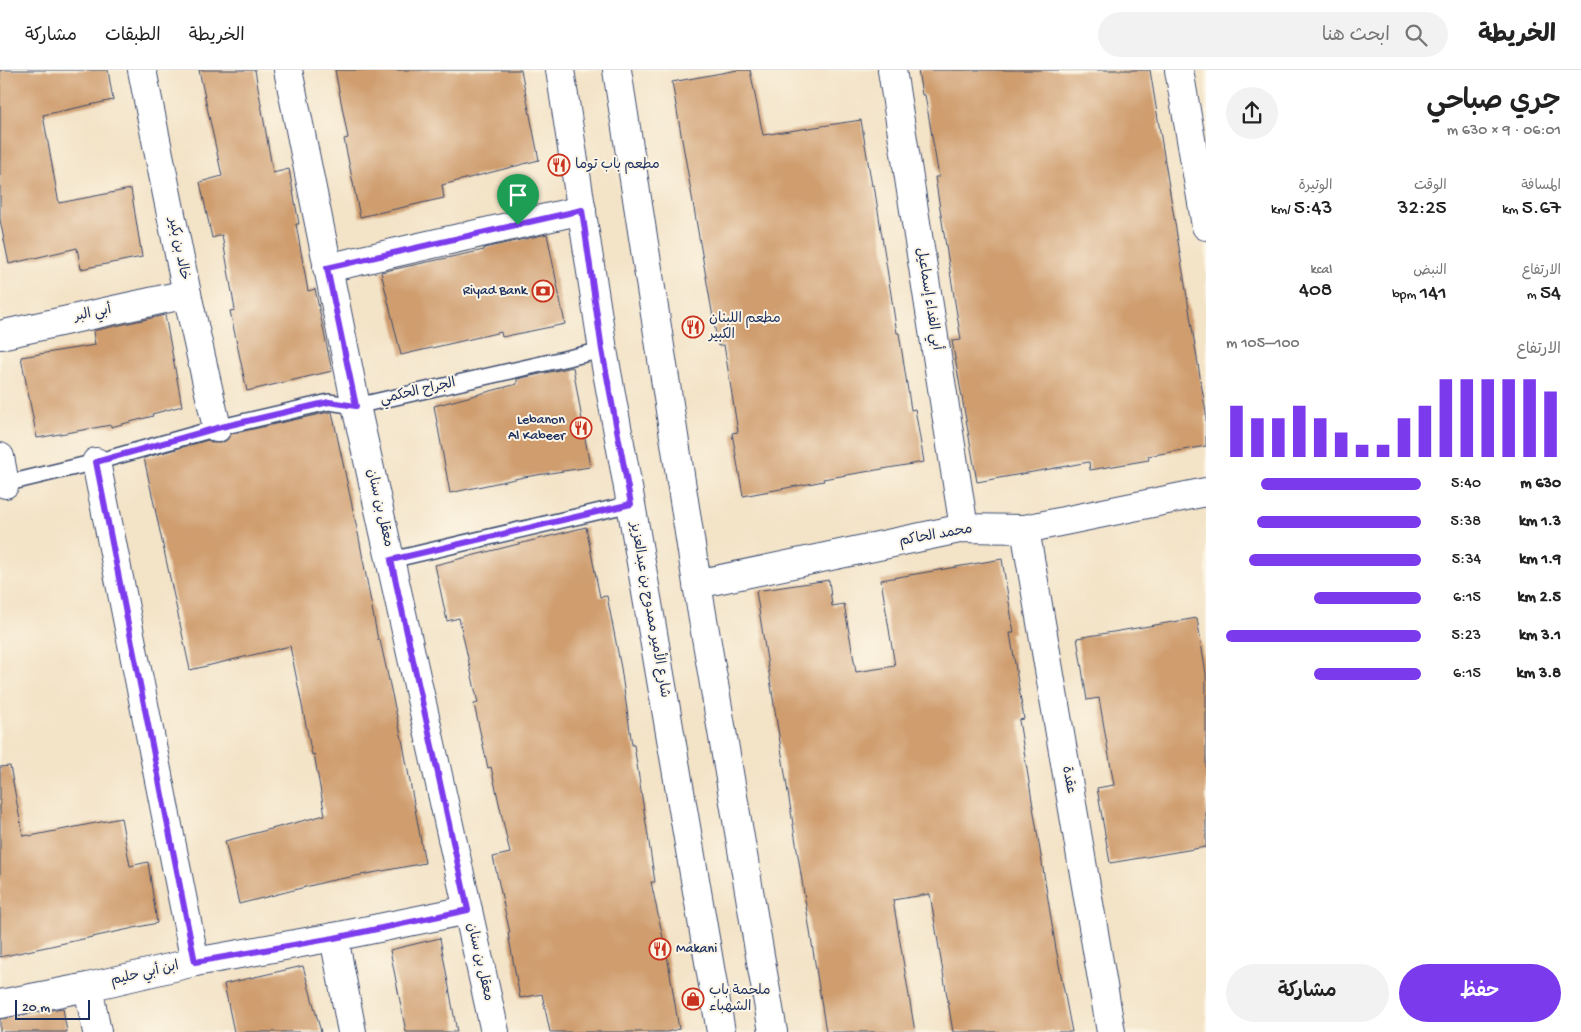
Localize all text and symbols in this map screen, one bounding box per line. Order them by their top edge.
search box [1098,12,1448,57]
icon: search [1402,21,1430,49]
text: الخريطة [1478,22,1556,51]
text: ابحث هنا [1322,25,1390,48]
text: مشاركة [25,26,77,47]
text: الطبقات [105,26,161,47]
text: الخريطة [189,26,245,47]
text: جري صباحي [1426,86,1561,119]
button: share [1226,87,1278,139]
text: 06:01 · 9 × 630 m [1447,122,1561,141]
restaurant icon: مطعم باب توما [547,153,571,177]
place label: مطعم باب توما [575,157,660,174]
pin [497,174,539,225]
text: الوتيرة [1299,178,1332,195]
text: الوقت [1414,178,1447,195]
text: المسافة [1521,178,1561,195]
icon: arrive [504,181,532,209]
text: 5:43 [1294,197,1332,222]
text: 32:25 [1398,197,1447,222]
text: 5.67 [1522,197,1561,222]
text: /km [1271,202,1294,219]
text: km [1502,202,1522,219]
street label: خالد بن بكير [163,215,192,282]
street label: أبي الفداء إسماعيل [909,246,947,353]
text: kcal [1310,262,1332,279]
text: النبض [1413,263,1447,280]
text: الارتفاع [1522,263,1561,280]
bank icon: Riyad Bank [531,279,555,303]
text: 408 [1299,279,1332,304]
text: 141 [1420,282,1447,307]
text: 54 [1540,282,1561,307]
place label: Riyad Bank [463,283,529,300]
text: bpm [1392,287,1420,304]
text: m [1527,287,1540,304]
street label: أبي البر [72,300,114,328]
place label: مطعم اللبنان الكبير [708,311,781,344]
restaurant icon: مطعم اللبنان الكبير [681,315,705,339]
text: 100–105 m [1226,335,1300,354]
text: الارتفاع [1516,341,1561,360]
street label: الجراح الحكمي [379,375,458,411]
place label: Lebanon Al Kabeer [508,412,566,445]
restaurant icon: Lebanon Al Kabeer [569,416,593,440]
street label: معقل بن سنان [362,467,396,549]
text: 5:40 [1451,475,1481,494]
text: 630 m [1520,475,1561,494]
text: 5:38 [1450,513,1481,532]
text: 1.3 km [1519,513,1561,532]
street label: شارع الأمير ممدوح بن عبدالعزيز [625,519,676,699]
street label: محمد الحاكم [898,521,974,551]
text: 5:34 [1452,551,1481,570]
text: 1.9 km [1519,551,1561,570]
text: 6:15 [1453,589,1481,608]
text: 2.5 km [1517,589,1561,608]
text: 5:23 [1451,627,1481,646]
text: 3.1 km [1519,627,1561,646]
text: 6:15 [1453,665,1481,684]
text: 3.8 km [1517,665,1561,684]
street label: عقدة [1057,765,1079,795]
street label: معقل بن سنان [462,921,496,1003]
restaurant icon: Makani [648,937,672,961]
place label: Makani [676,941,717,958]
street label: ابن أبي حليم [109,956,181,992]
button: مشاركة [1226,964,1389,1022]
button: حفظ [1399,964,1561,1022]
place label: ملحمة باب الشهباء [709,983,771,1016]
shop icon: ملحمة باب الشهباء [681,987,705,1011]
scale bar [15,997,90,1020]
text: 20 m [22,1000,50,1017]

